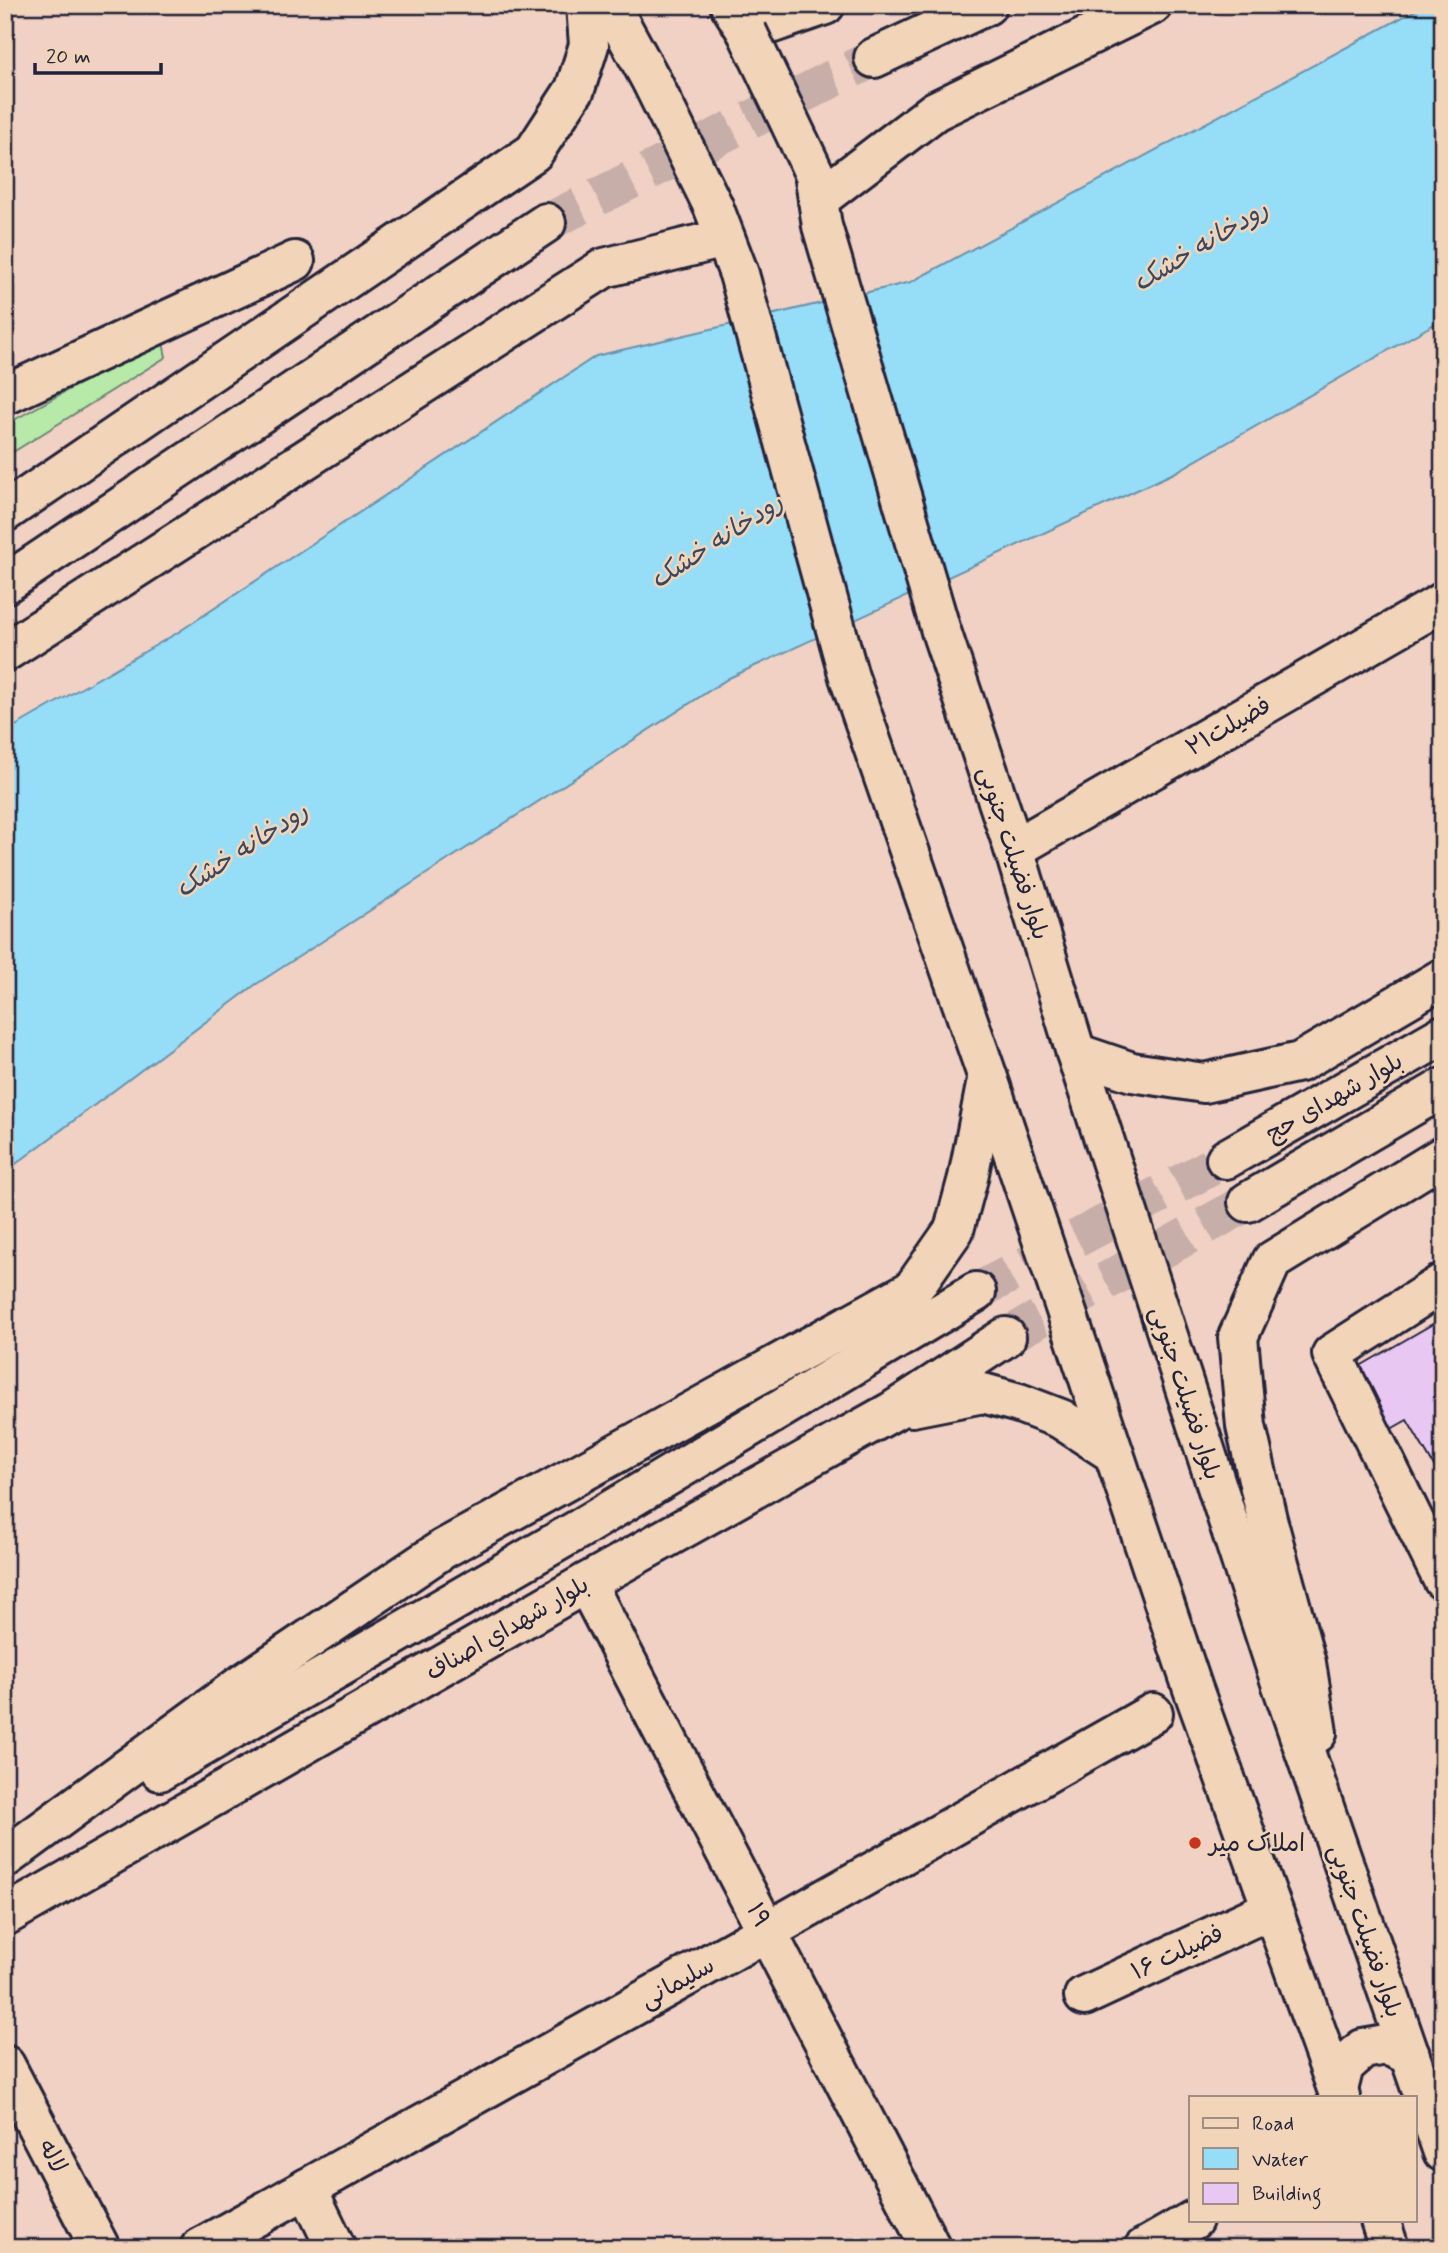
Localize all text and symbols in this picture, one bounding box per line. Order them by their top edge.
scale bar [35,32,161,76]
text: 20 m [46,43,91,71]
water label: رودخانه خشک [1127,193,1275,300]
water label: رودخانه خشک [644,486,790,597]
street label: فضیلت۲۱ [1180,690,1277,764]
street label: بلوار فضیلت جنوبی [970,763,1055,944]
water label: رودخانه خشک [169,795,315,906]
street label: بلوار شهدای حج [1261,1047,1409,1150]
street label: بلوار فضیلت جنوبی [1142,1303,1227,1484]
street label: بلوار شهداي اصناف [421,1570,595,1689]
place label: املاک میر [1207,1829,1305,1860]
marker: املاک میر [1187,1835,1203,1851]
street label: بلوار فضیلت جنوبی [1320,1841,1409,2022]
street label: ۱۹ [738,1898,777,1933]
street label: فضیلت ۱۶ [1126,1919,1229,1988]
street label: سلیمانی [635,1950,720,2016]
legend [1189,2096,1416,2222]
text: Road [1252,2110,1294,2138]
street label: لاله [30,2135,73,2179]
text: Water [1252,2146,1308,2174]
text: Building [1252,2180,1322,2210]

